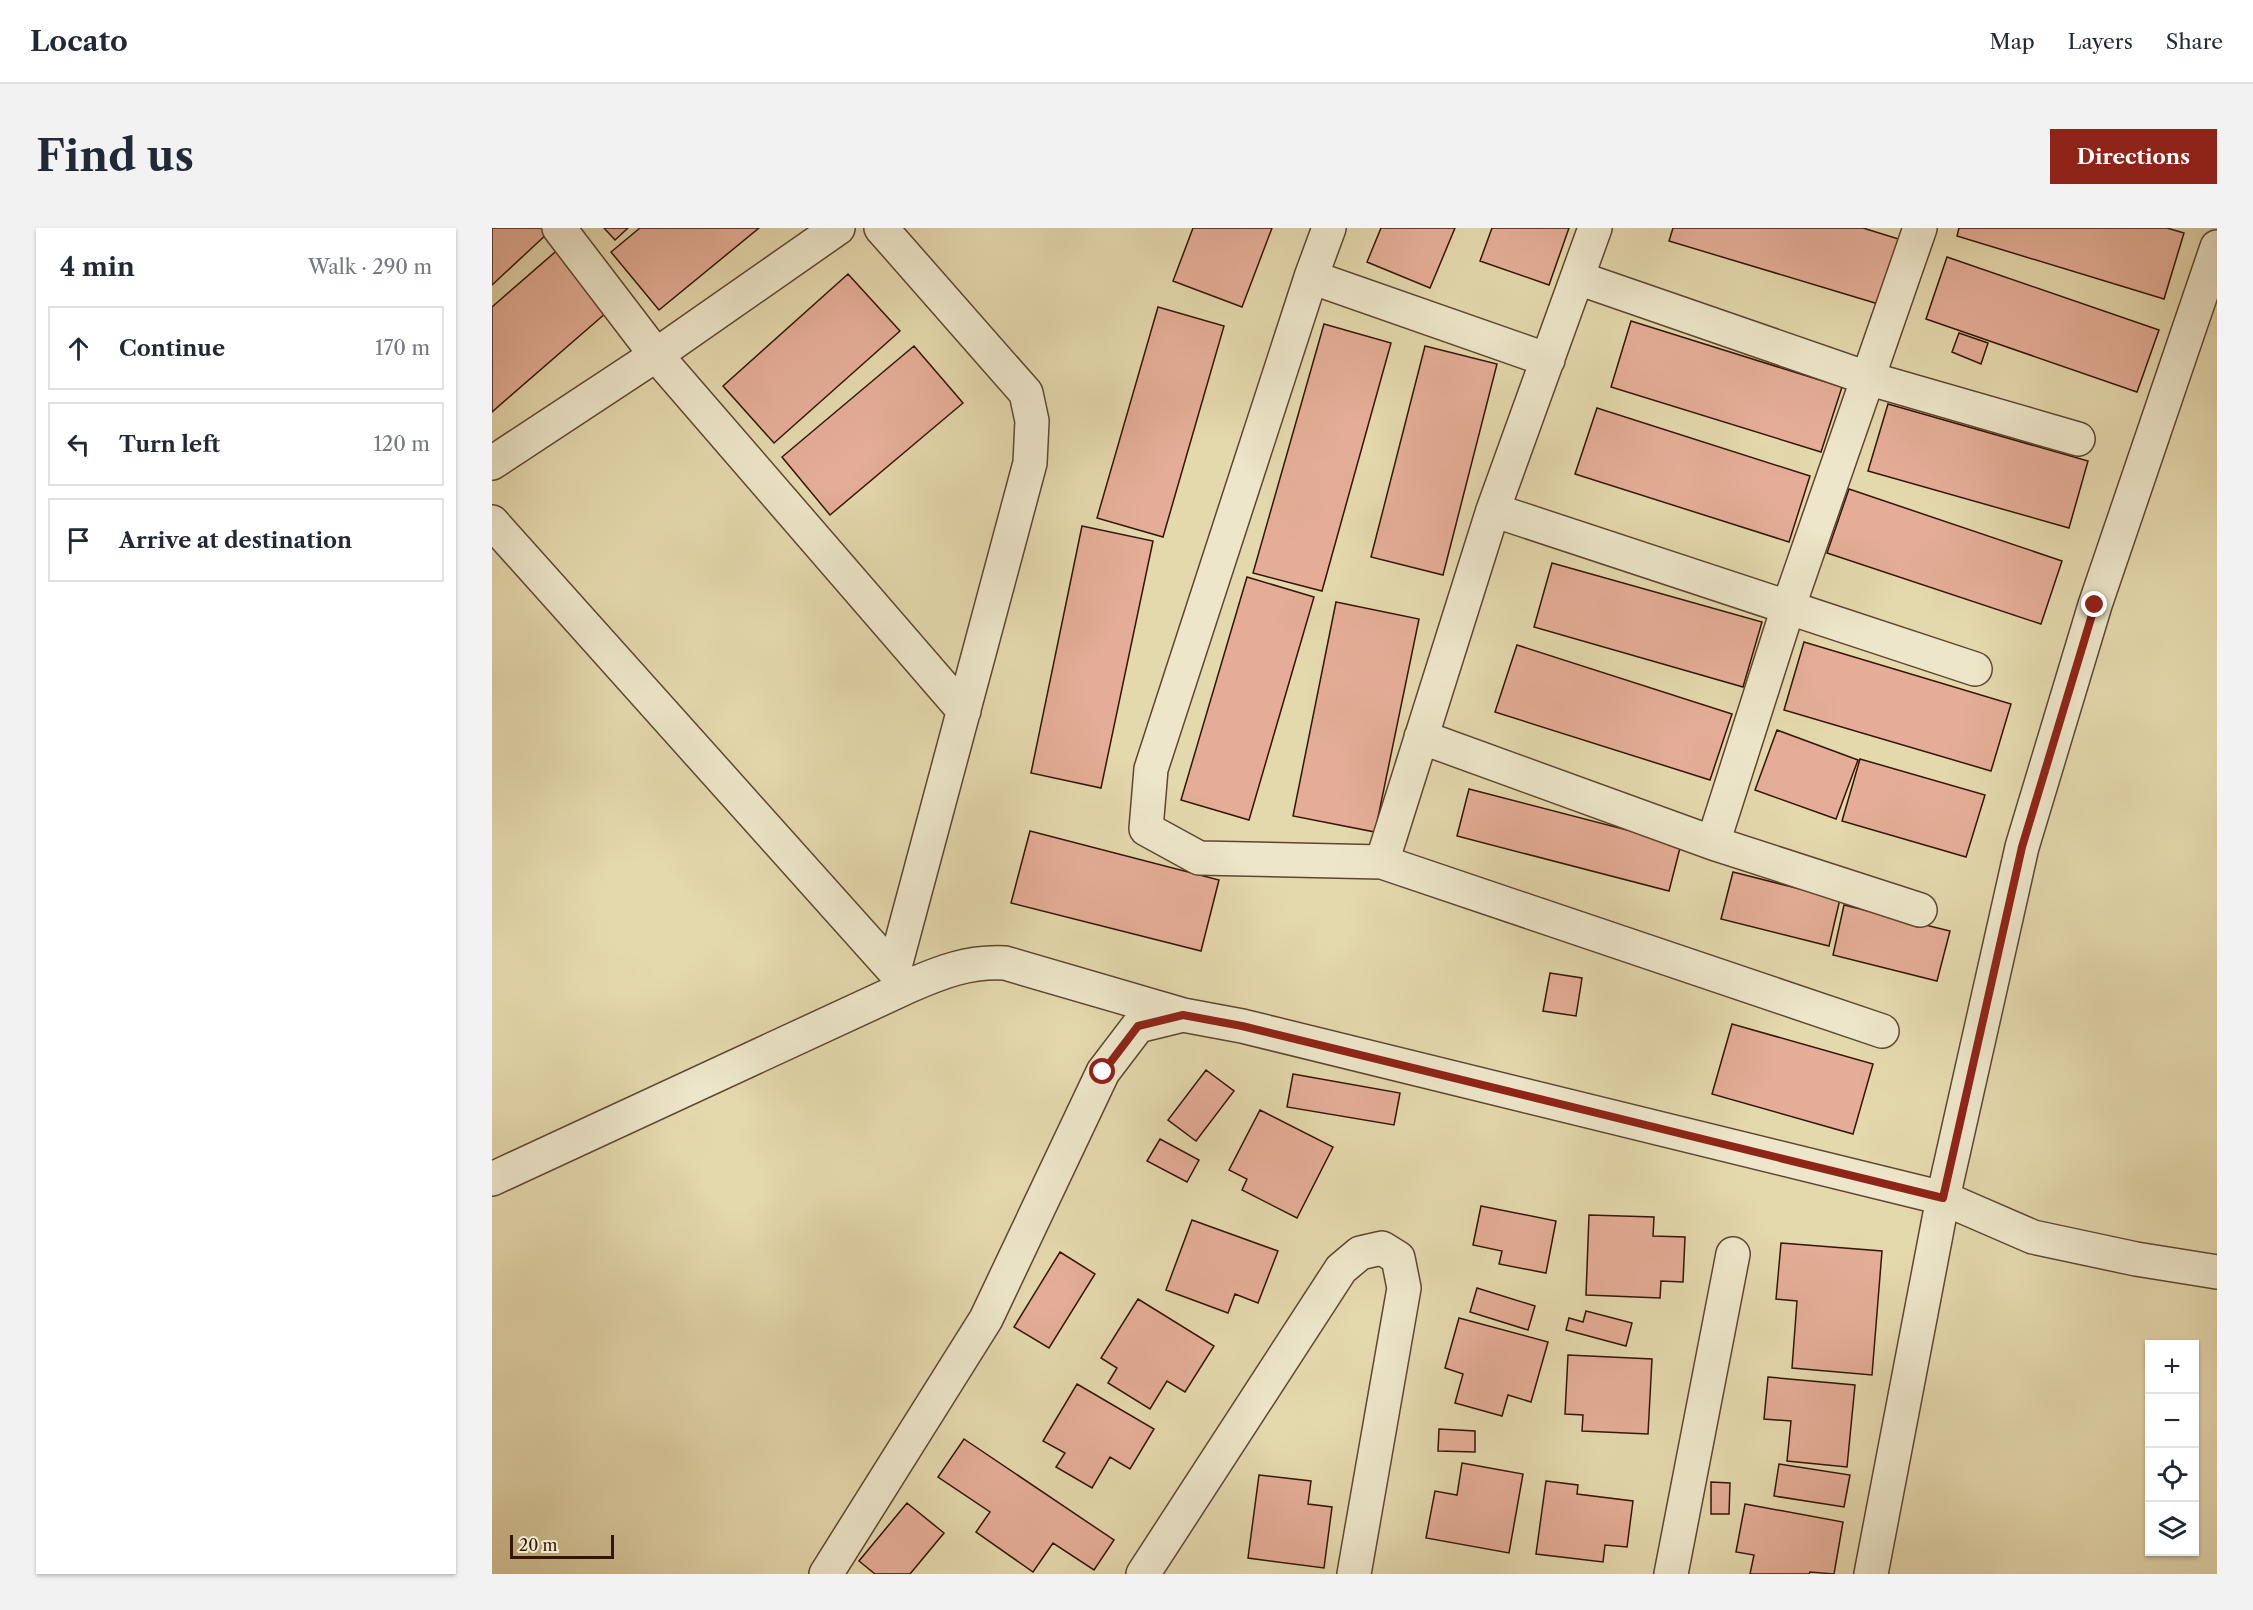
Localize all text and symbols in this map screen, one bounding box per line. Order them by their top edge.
text: Locato [30,24,128,58]
text: Map [1990,29,2035,54]
text: Layers [2068,29,2133,54]
text: Share [2166,29,2223,54]
button: Directions [2050,129,2217,184]
text: Find us [36,130,194,182]
text: 4 min [60,251,135,283]
text: Walk · 290 m [308,255,432,279]
icon: ahead [62,332,95,365]
text: Continue [119,335,225,362]
text: 170 m [375,336,430,360]
icon: left [62,428,95,461]
text: Turn left [119,431,220,458]
text: 120 m [373,432,430,456]
icon: arrive [62,524,95,557]
text: Arrive at destination [119,527,352,554]
route end [2081,591,2107,617]
route start [1089,1058,1115,1084]
map controls [2145,1340,2199,1556]
button: + [2145,1340,2199,1394]
button: − [2145,1394,2199,1448]
button: locate [2145,1448,2199,1502]
button: layers [2145,1502,2199,1556]
scale bar [510,1532,614,1560]
text: 20 m [519,1535,558,1555]

